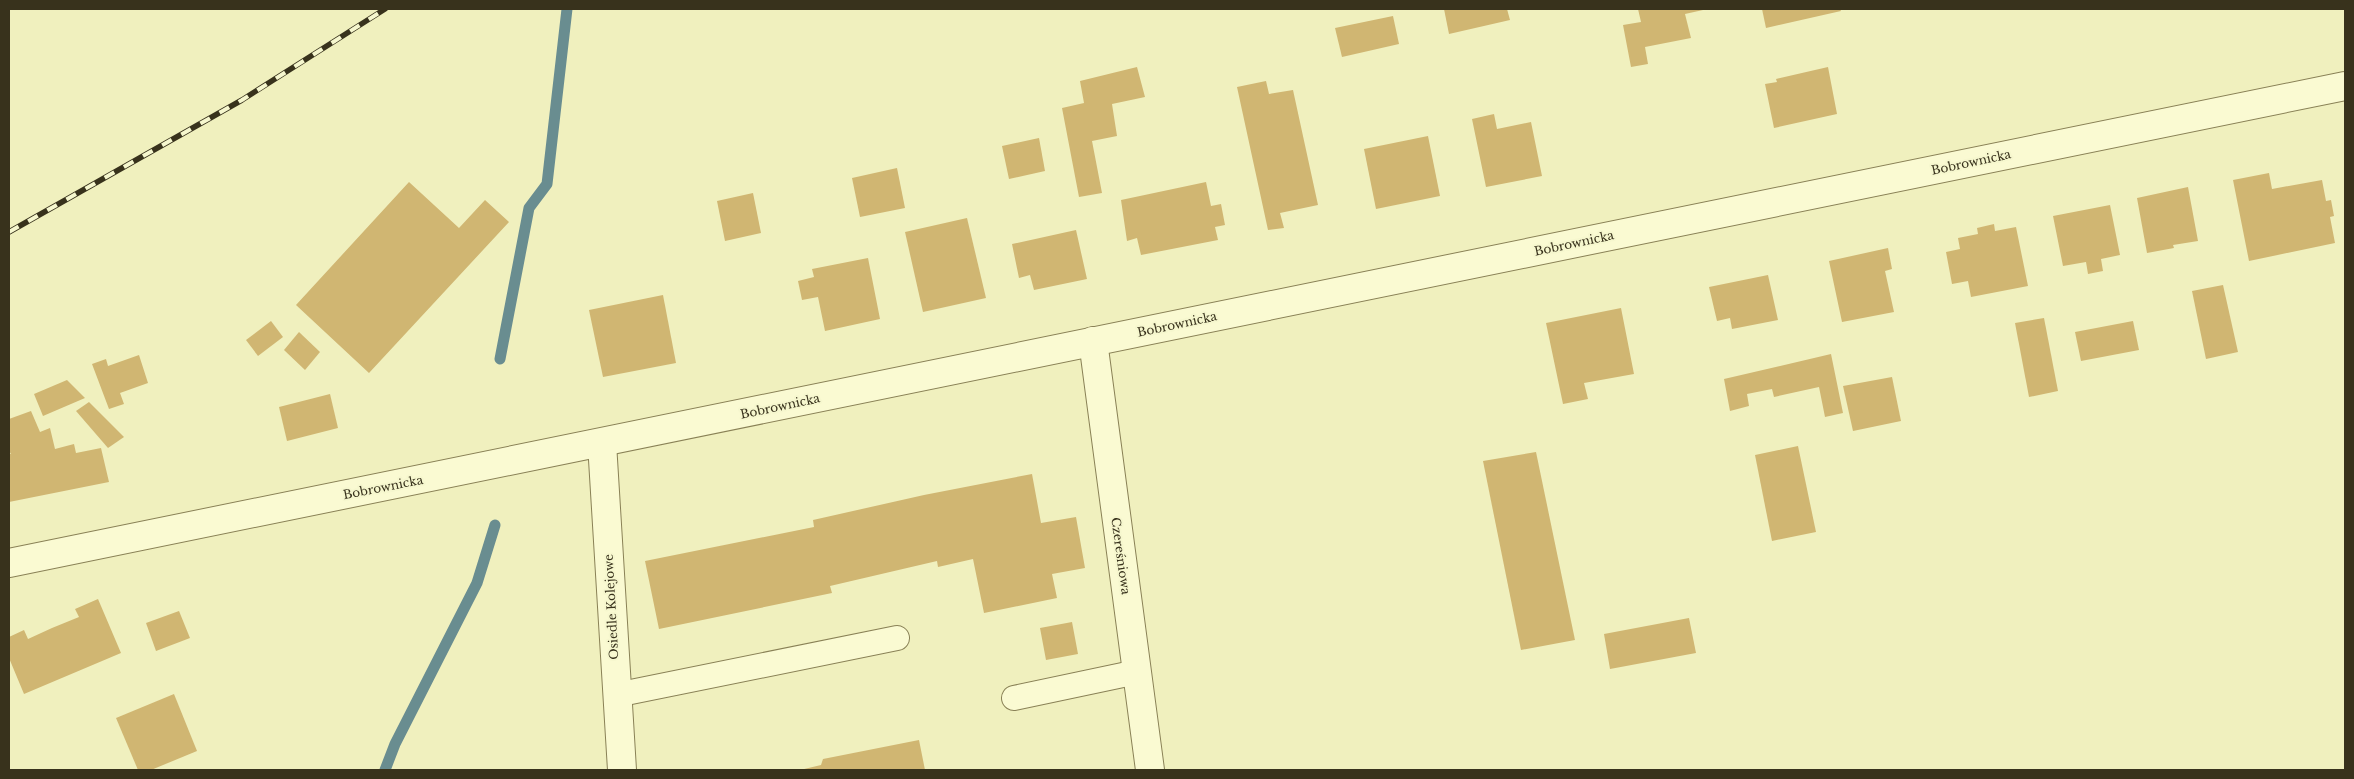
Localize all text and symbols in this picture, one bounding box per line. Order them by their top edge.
street label: Bobrownicka [1930,146,2013,178]
street label: Bobrownicka [1533,227,1616,259]
street label: Bobrownicka [1136,308,1219,340]
street label: Bobrownicka [739,390,822,422]
street label: Bobrownicka [342,472,425,502]
street label: Czereśniowa [1108,516,1134,596]
street label: Osiedle Kolejowe [601,554,621,660]

